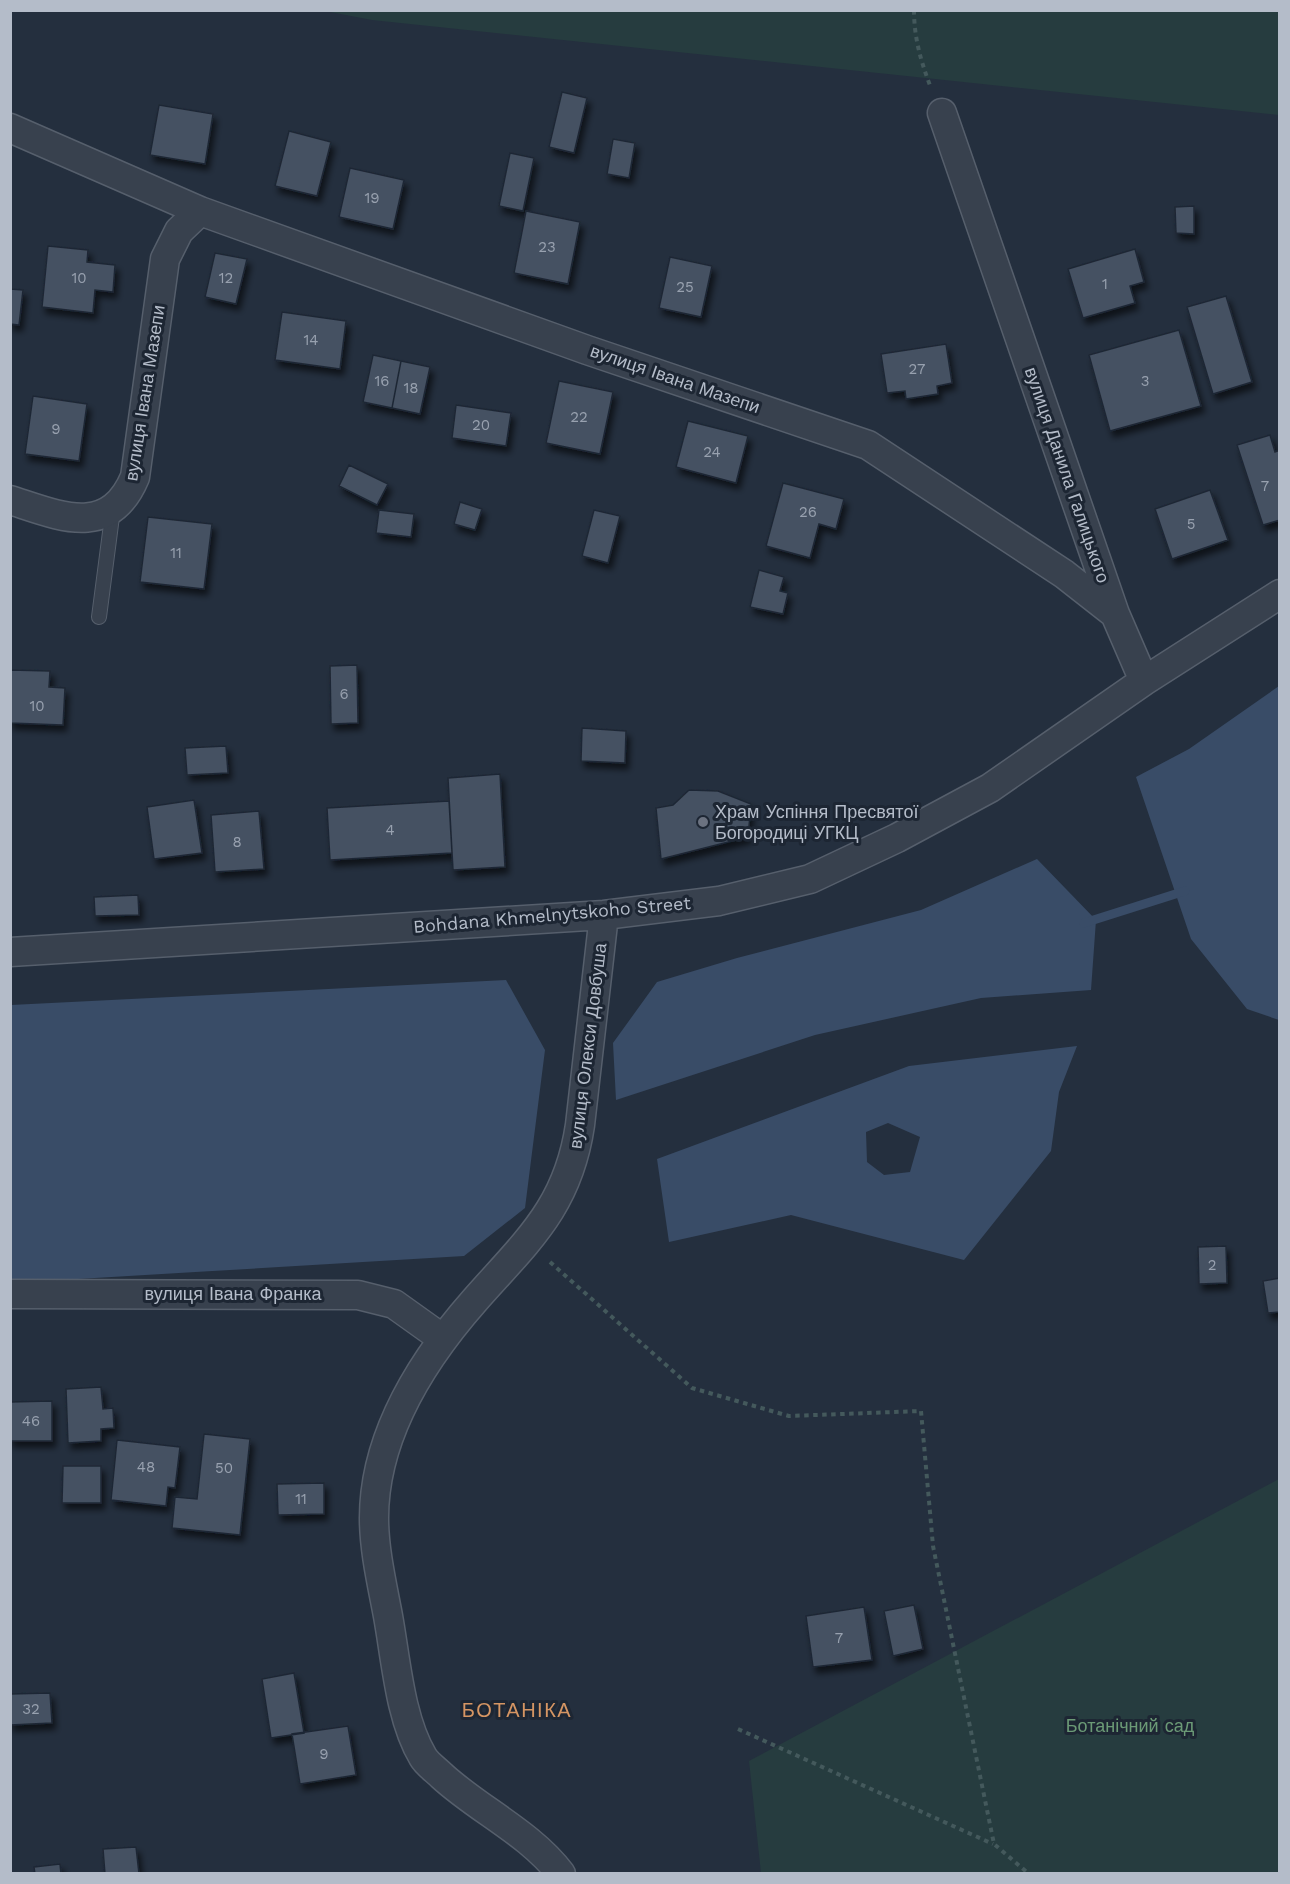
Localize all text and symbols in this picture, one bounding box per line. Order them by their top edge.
house number: 19 [364,189,380,207]
house number: 23 [538,238,556,256]
house number: 10 [71,269,87,287]
house number: 12 [219,269,233,287]
house number: 1 [1102,275,1108,293]
house number: 25 [676,278,694,296]
street label: вулиця Івана Мазепи [120,303,169,482]
house number: 14 [303,331,319,349]
street label: вулиця Івана Мазепи [588,340,763,417]
house number: 27 [909,360,925,378]
street label: вулиця Данила Галицького [1021,364,1114,585]
house number: 16 [375,372,389,390]
house number: 3 [1141,372,1149,390]
house number: 18 [403,379,419,397]
house number: 22 [570,408,588,426]
house number: 20 [472,416,490,434]
house number: 9 [51,420,61,438]
house number: 24 [703,443,721,461]
house number: 7 [1261,477,1269,495]
house number: 26 [799,503,817,521]
house number: 5 [1187,515,1195,533]
house number: 11 [170,544,182,562]
house number: 6 [339,685,349,703]
house number: 10 [29,697,45,715]
place label: Храм Успіння Пресвятої Богородиці УГКЦ [715,801,918,843]
marker: Храм Успіння Пресвятої Богородиці УГКЦ [696,815,710,829]
house number: 4 [385,821,395,839]
house number: 8 [232,833,242,851]
street label: Bohdana Khmelnytskoho Street [412,892,692,937]
street label: вулиця Олекси Довбуша [564,941,611,1150]
house number: 2 [1208,1256,1216,1274]
street label: вулиця Івана Франка [145,1283,322,1304]
house number: 46 [22,1412,40,1430]
house number: 48 [137,1458,155,1476]
house number: 50 [215,1459,233,1477]
house number: 11 [295,1490,307,1508]
house number: 7 [835,1629,843,1647]
district label: БОТАНІКА [462,1698,572,1722]
house number: 32 [22,1700,40,1718]
park label: Ботанічний сад [1066,1715,1195,1736]
house number: 9 [319,1745,329,1763]

